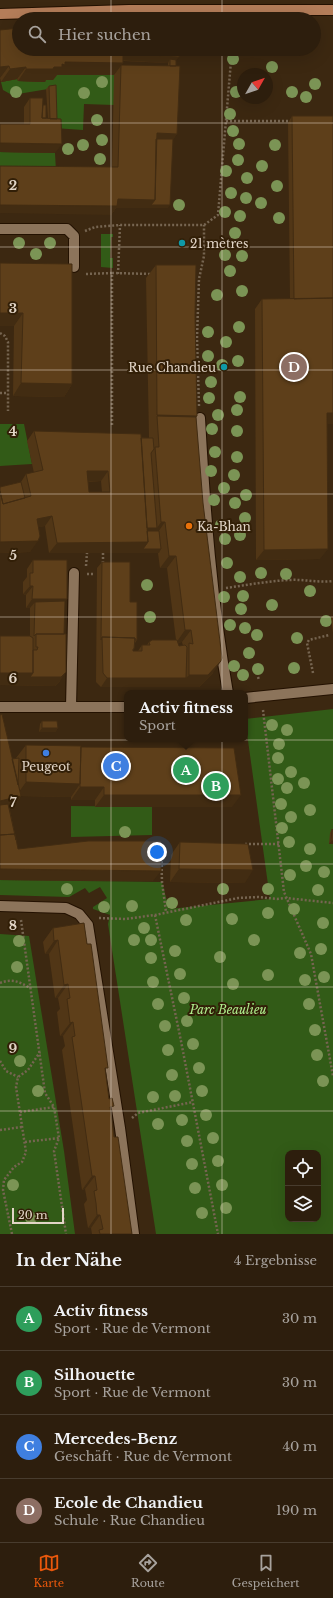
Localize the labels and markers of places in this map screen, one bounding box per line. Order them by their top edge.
place label: 21 mètres [190,236,248,251]
marker: 21 mètres [177,238,187,248]
pin: D [281,352,307,382]
place label: Rue Chandieu [128,360,216,375]
marker: Rue Chandieu [219,362,229,372]
place label: Ka-Bhan [197,519,251,534]
marker: Ka-Bhan [184,521,194,531]
marker: Peugeot [41,748,51,758]
pin: C [103,751,129,781]
pin: A [173,755,199,785]
place label: Peugeot [21,759,71,774]
pin: B [203,771,229,801]

